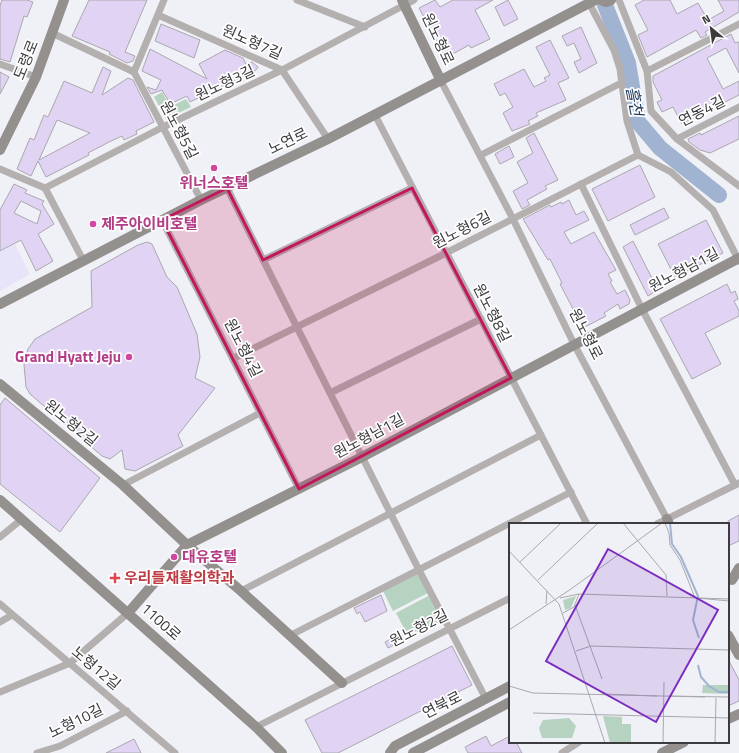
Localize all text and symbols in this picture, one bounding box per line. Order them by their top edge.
north arrow [691,8,731,48]
street label: 원노형로 [416,9,461,69]
text: N [699,10,713,28]
street label: 원노형7길 [218,18,286,65]
street label: 도령로 [7,36,44,83]
street label: 원노형3길 [191,59,258,106]
water label: 흘천 [620,84,650,120]
street label: 연동4길 [674,89,729,132]
street label: 원노형5길 [155,96,204,163]
street label: 노연로 [264,121,311,160]
marker: 위너스호텔 [209,163,219,173]
place label: 위너스호텔 [179,171,249,194]
street label: 원노형6길 [428,205,495,254]
place label: 제주아이비호텔 [101,212,198,235]
marker: 제주아이비호텔 [88,219,98,229]
street label: 원노형남1길 [644,241,723,298]
street label: 원노형8길 [468,279,517,346]
street label: 원노형로 [564,304,609,364]
street label: 원노형4길 [219,314,268,381]
place label: Grand Hyatt Jeju [15,345,121,368]
marker: Grand Hyatt Jeju [124,352,134,362]
street label: 원노형2길 [39,394,103,452]
street label: 원노형남1길 [329,407,408,464]
inset map [509,523,729,743]
place label: 대유호텔 [182,545,237,568]
marker: 대유호텔 [169,552,179,562]
place label: 우리들재활의학과 [124,566,235,589]
marker: 우리들재활의학과 [109,572,121,584]
street label: 1100로 [136,597,187,646]
street label: 원노형2길 [385,603,452,652]
street label: 노형12길 [67,640,126,695]
street label: 연북로 [418,685,465,724]
street label: 노형10길 [45,697,107,744]

